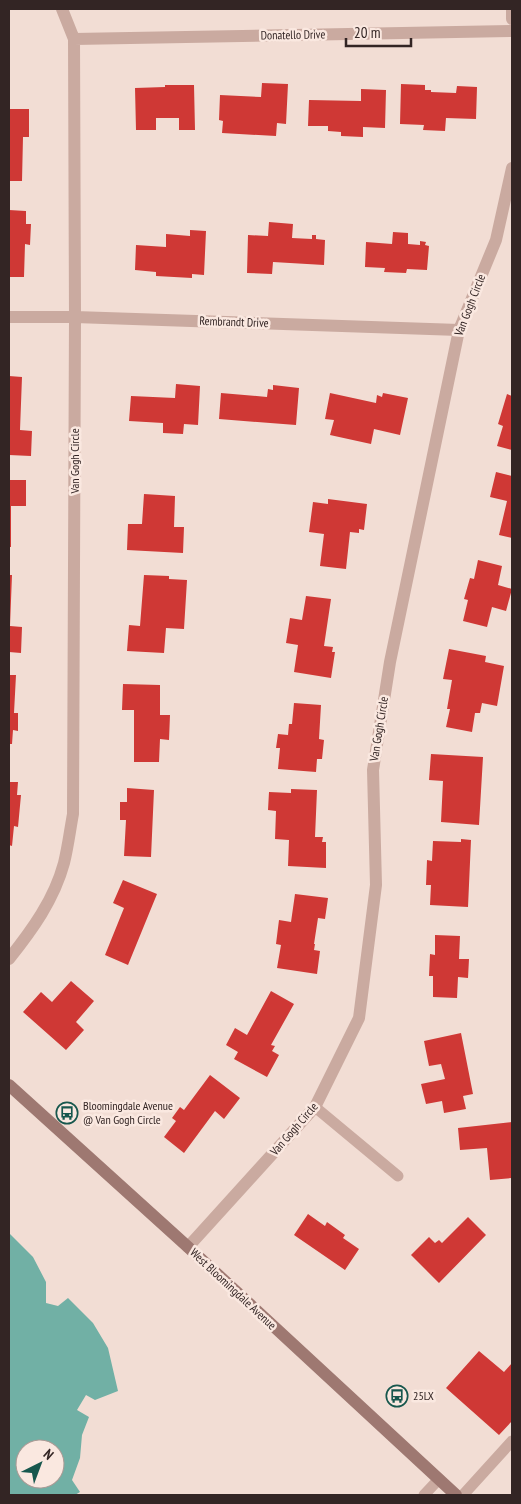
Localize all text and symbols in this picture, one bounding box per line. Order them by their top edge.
scale bar [346,15,411,47]
text: 20 m [354,23,380,42]
street label: Donatello Drive [260,26,326,43]
street label: Van Gogh Circle [450,272,488,339]
street label: Rembrandt Drive [199,313,269,330]
street label: Van Gogh Circle [67,428,82,495]
street label: Van Gogh Circle [366,696,391,763]
place label: Bloomingdale Avenue @ Van Gogh Circle [83,1098,173,1127]
street label: Van Gogh Circle [266,1099,321,1159]
bus stop icon: Bloomingdale Avenue @ Van Gogh Circle [55,1101,79,1125]
street label: West Bloomingdale Avenue [187,1245,280,1333]
bus stop icon: 25LX [385,1384,409,1408]
place label: 25LX [413,1388,434,1403]
north arrow [15,1439,65,1489]
text: N [40,1445,58,1464]

